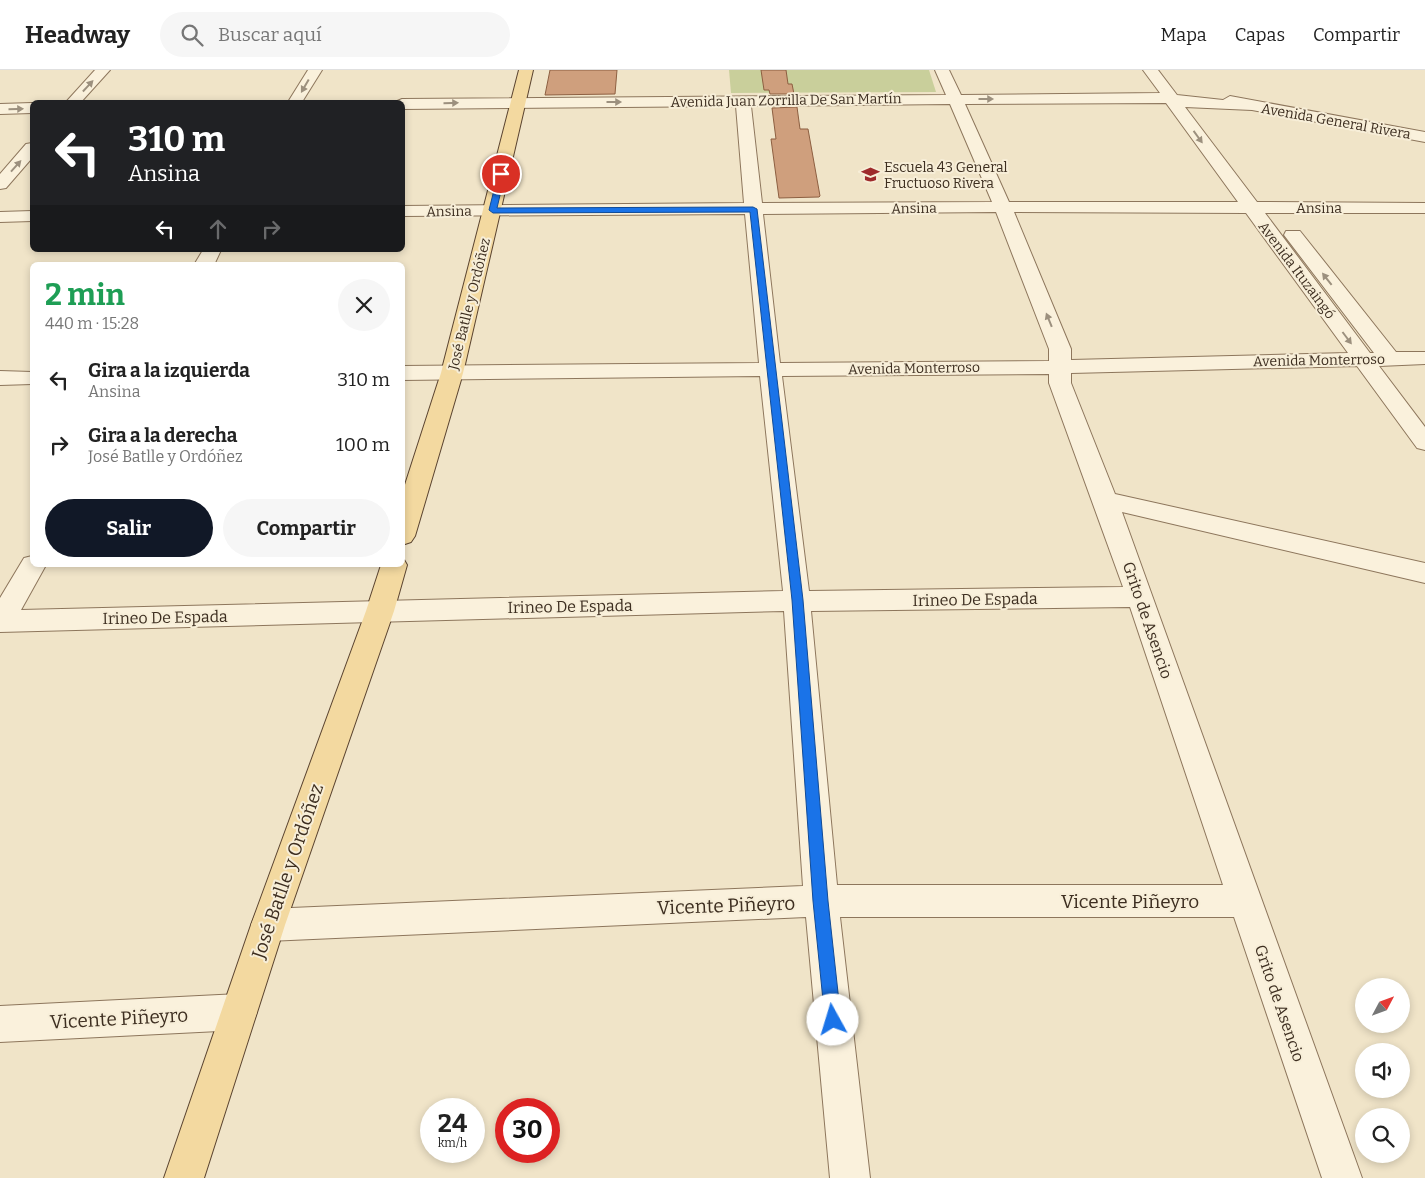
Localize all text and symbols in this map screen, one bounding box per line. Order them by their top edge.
search box [160,12,510,57]
text: Headway [25,21,130,49]
icon: search [178,21,206,49]
text: Buscar aquí [218,23,322,46]
text: Mapa [1161,24,1207,46]
text: Capas [1235,24,1285,46]
text: Compartir [1313,24,1400,46]
one-way arrow [301,79,309,94]
one-way arrow [82,81,94,93]
street label: Avenida Juan Zorrilla De San Martín [670,90,902,111]
one-way arrow [978,95,994,103]
one-way arrow [606,98,622,106]
one-way arrow [443,99,459,107]
street label: Avenida General Rivera [1260,100,1412,143]
one-way arrow [9,104,25,112]
text: 310 m [128,118,225,160]
icon: left [45,120,110,185]
one-way arrow [1193,130,1203,144]
pin [480,153,522,195]
place label: Escuela 43 General Fructuoso Rivera [884,159,1008,192]
text: Ansina [128,160,200,187]
icon: arrive [487,160,515,188]
one-way arrow [10,161,22,173]
school or university icon: Escuela 43 General Fructuoso Rivera [860,165,880,185]
street label: Ansina [891,200,937,217]
street label: Ansina [1296,200,1342,217]
street label: Ansina [426,203,472,220]
icon: left [151,215,179,243]
icon: ahead [204,215,232,243]
icon: right [257,215,285,243]
street label: Avenida Ituzaingó [1255,218,1339,322]
street label: José Batlle y Ordóñez [445,236,494,373]
one-way arrow [1322,272,1332,285]
text: 2 min [45,277,125,313]
button: close [338,279,390,331]
one-way arrow [1044,313,1052,327]
text: 440 m · 15:28 [45,314,139,333]
one-way arrow [1341,331,1352,344]
street label: Avenida Monterroso [1253,351,1385,370]
text: Gira a la izquierda [88,359,250,382]
street label: Avenida Monterroso [848,359,980,378]
icon: left [45,366,73,394]
text: 310 m [337,368,390,391]
text: Ansina [88,382,140,401]
text: Gira a la derecha [88,424,237,447]
icon: right [45,431,73,459]
text: 100 m [336,433,390,456]
text: José Batlle y Ordóñez [88,447,243,466]
button: Salir [45,499,213,557]
button: Compartir [223,499,390,557]
street label: Grito de Asencio [1119,559,1176,681]
street label: Irineo De Espada [912,589,1038,610]
street label: Irineo De Espada [507,596,633,617]
street label: Irineo De Espada [102,607,228,628]
street label: José Batlle y Ordóñez [246,781,328,963]
street label: Vicente Piñeyro [1061,890,1199,913]
street label: Vicente Piñeyro [657,892,796,919]
street label: Grito de Asencio [1251,942,1308,1064]
north arrow [1355,978,1410,1032]
map controls [1355,978,1410,1163]
position arrow [806,993,858,1045]
street label: Vicente Piñeyro [49,1003,189,1034]
button: sound [1355,1043,1410,1098]
speed limit sign: 30 [495,1098,560,1163]
button: search [1355,1108,1410,1163]
text: 24 [438,1109,467,1139]
text: km/h [438,1136,467,1150]

